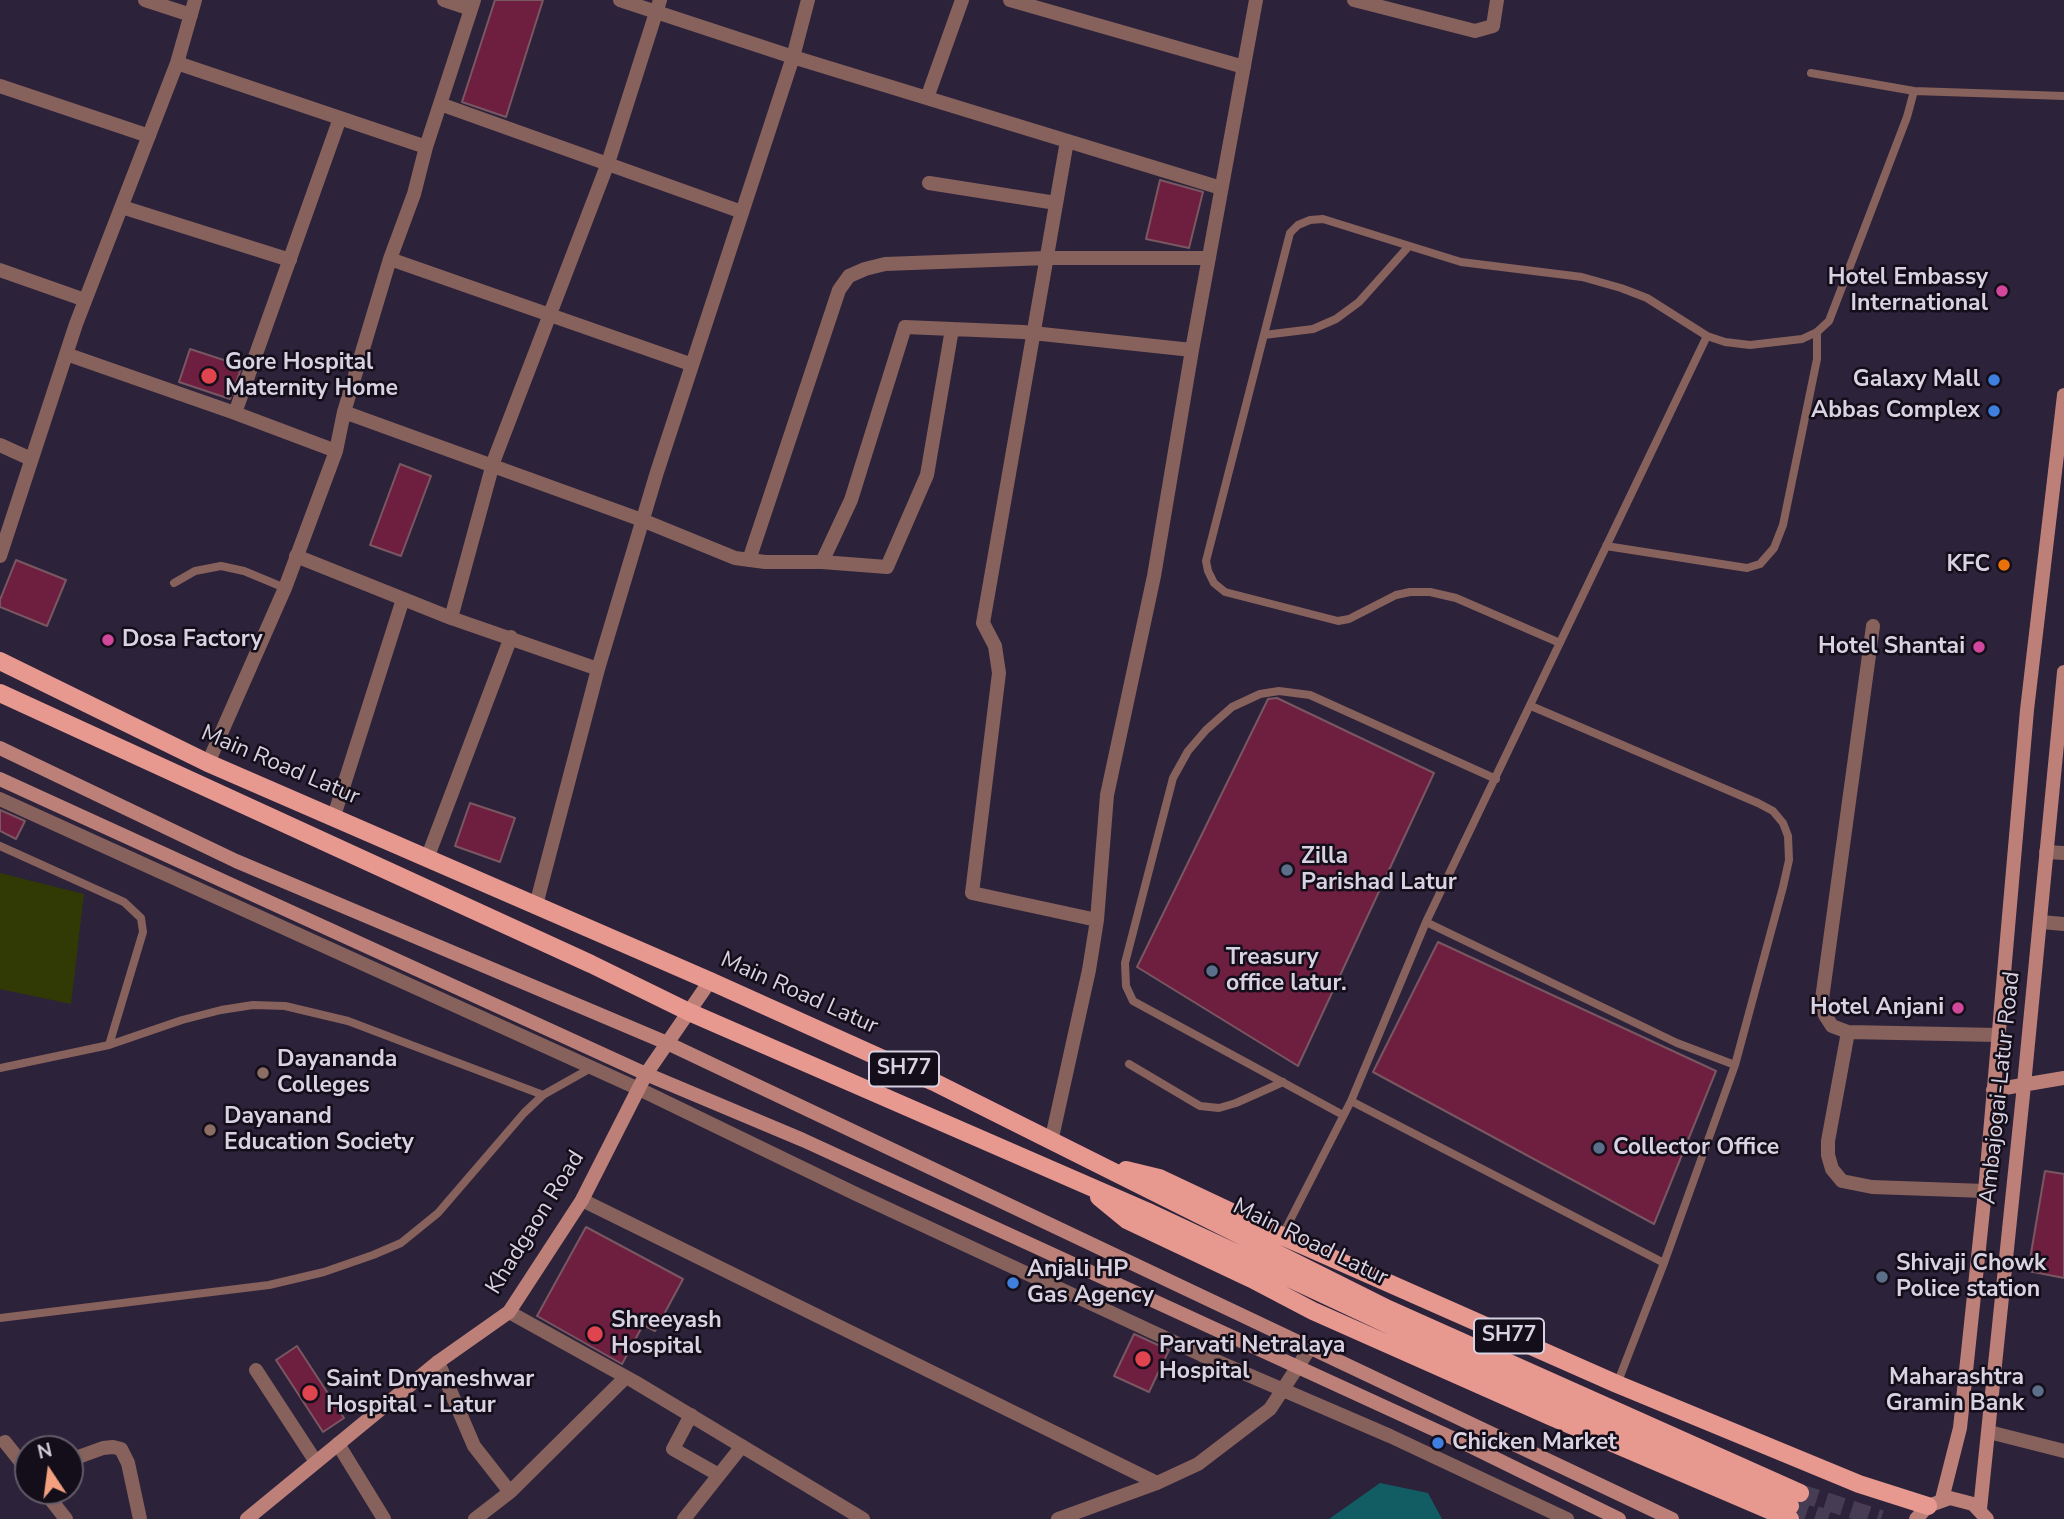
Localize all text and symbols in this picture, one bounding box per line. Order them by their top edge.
place label: Hotel Embassy International [1828,264,1988,318]
marker: Hotel Embassy International [1994,283,2010,299]
place label: Gore Hospital Maternity Home [225,349,398,403]
marker: Gore Hospital Maternity Home [199,366,219,386]
place label: Galaxy Mall [1853,366,1980,394]
marker: Galaxy Mall [1986,372,2002,388]
place label: Abbas Complex [1811,397,1980,425]
marker: Abbas Complex [1986,403,2002,419]
place label: KFC [1946,551,1990,579]
marker: KFC [1996,557,2012,573]
place label: Dosa Factory [122,626,263,654]
marker: Dosa Factory [100,632,116,648]
place label: Hotel Shantai [1818,633,1965,661]
marker: Hotel Shantai [1971,639,1987,655]
street label: Main Road Latur [197,720,363,812]
place label: Zilla Parishad Latur [1301,843,1457,897]
marker: Zilla Parishad Latur [1279,862,1295,878]
place label: Treasury office latur. [1226,944,1347,998]
street label: Main Road Latur [716,947,882,1041]
marker: Treasury office latur. [1204,963,1220,979]
street label: Ambajogai-Latur Road [1975,970,2027,1206]
place label: Hotel Anjani [1810,994,1944,1022]
marker: Hotel Anjani [1950,1000,1966,1016]
place label: Dayananda Colleges [277,1046,397,1100]
road number: SH77 [869,1052,939,1086]
marker: Dayananda Colleges [255,1065,271,1081]
place label: Dayanand Education Society [224,1103,414,1157]
marker: Dayanand Education Society [202,1122,218,1138]
place label: Collector Office [1613,1134,1779,1162]
marker: Collector Office [1591,1140,1607,1156]
street label: Khadgaon Road [481,1146,591,1300]
street label: Main Road Latur [1228,1193,1392,1293]
place label: Shivaji Chowk Police station [1896,1250,2046,1304]
place label: Anjali HP Gas Agency [1027,1256,1154,1310]
marker: Shivaji Chowk Police station [1874,1269,1890,1285]
marker: Anjali HP Gas Agency [1005,1275,1021,1291]
place label: Shreeyash Hospital [611,1307,722,1361]
road number: SH77 [1474,1318,1544,1354]
marker: Shreeyash Hospital [585,1324,605,1344]
place label: Parvati Netralaya Hospital [1159,1332,1345,1386]
marker: Parvati Netralaya Hospital [1133,1349,1153,1369]
place label: Maharashtra Gramin Bank [1886,1364,2024,1418]
place label: Saint Dnyaneshwar Hospital - Latur [326,1366,534,1420]
marker: Saint Dnyaneshwar Hospital - Latur [300,1383,320,1403]
marker: Maharashtra Gramin Bank [2030,1383,2046,1399]
place label: Chicken Market [1452,1429,1617,1457]
north arrow [14,1435,84,1505]
marker: Chicken Market [1430,1435,1446,1451]
text: N [35,1437,55,1466]

